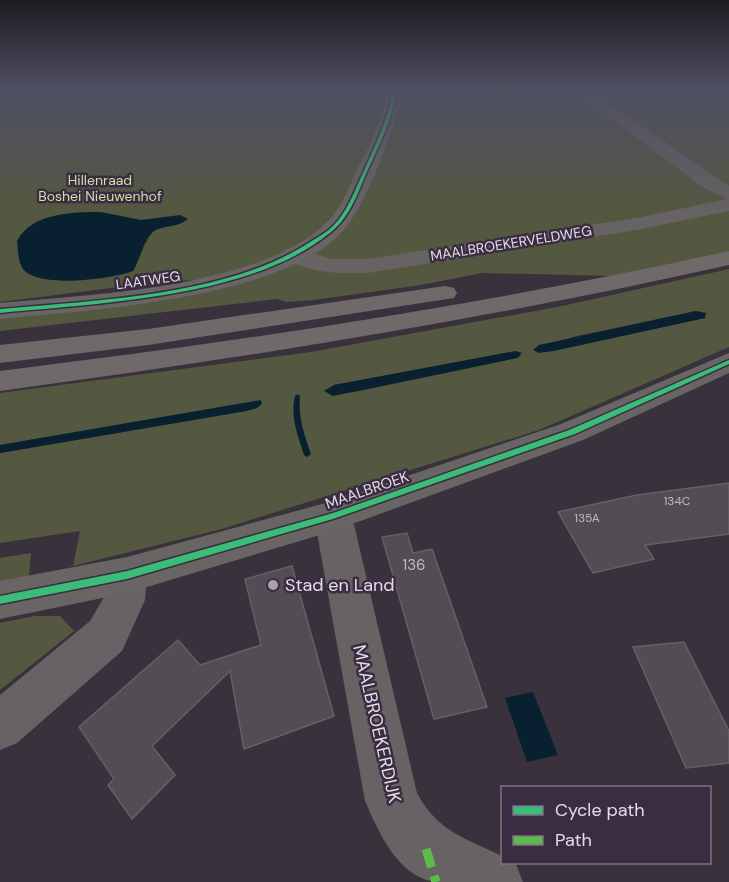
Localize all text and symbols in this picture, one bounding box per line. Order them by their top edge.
park label: Hillenraad Boshei Nieuwenhof [38,171,162,205]
street label: MAALBROEKERVELDWEG [429,221,593,265]
street label: LAATWEG [115,267,181,293]
street label: MAALBROEK [322,466,412,514]
house number: 134C [664,493,691,509]
house number: 135A [574,510,600,526]
house number: 136 [403,555,425,575]
place label: Stad en Land [285,573,395,597]
marker: Stad en Land [266,578,280,592]
street label: MAALBROEKERDIJK [347,643,407,806]
legend [501,786,711,864]
text: Cycle path [555,798,645,822]
text: Path [555,828,592,852]

